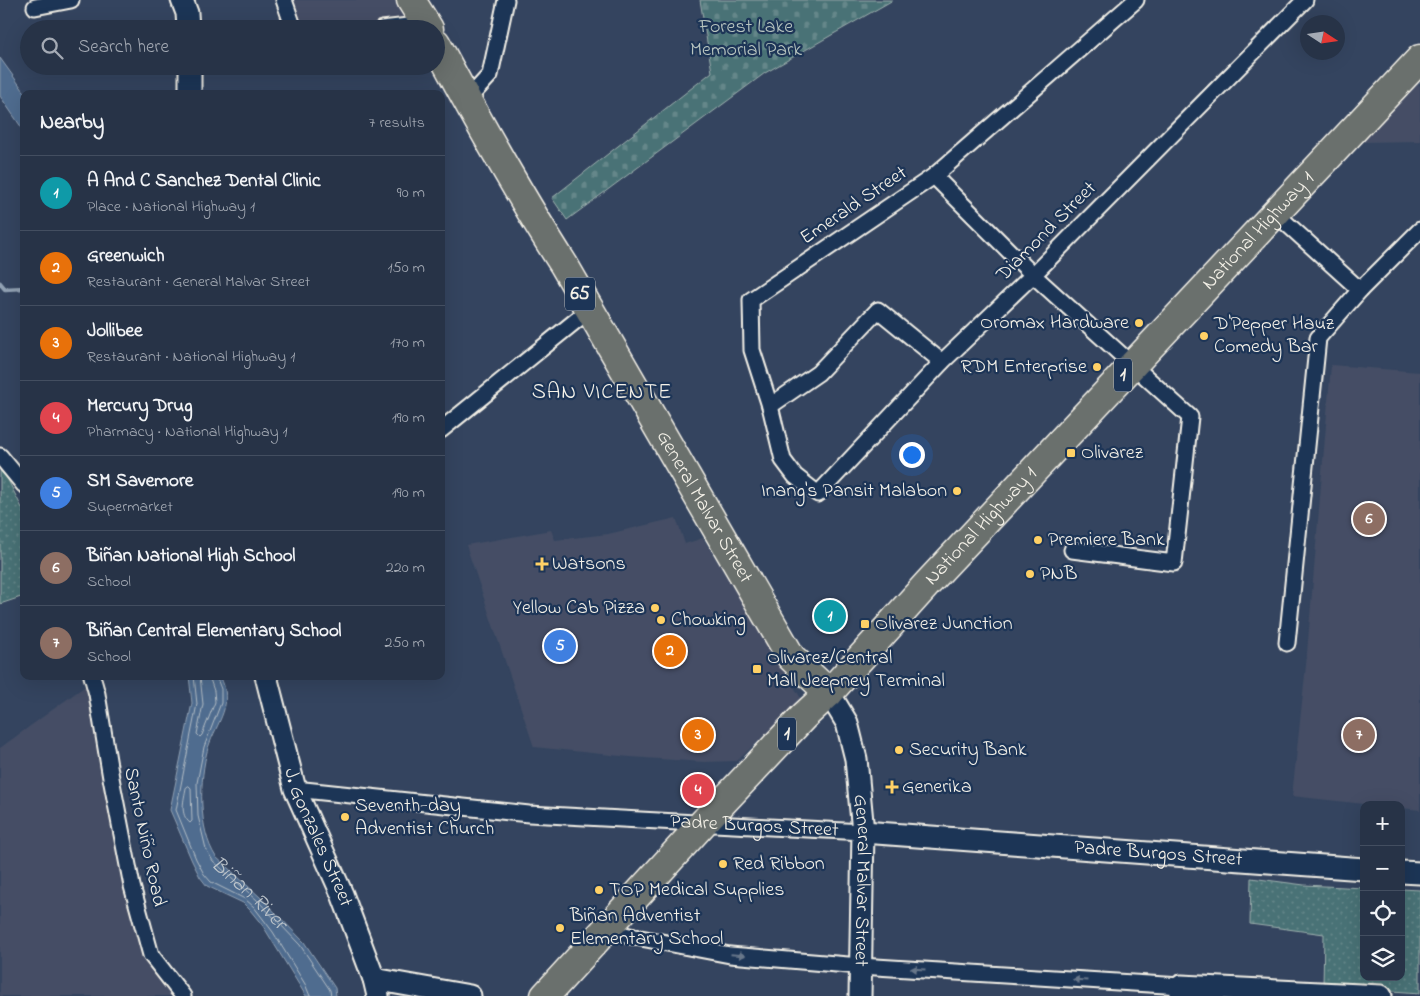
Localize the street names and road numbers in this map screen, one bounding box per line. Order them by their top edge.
street label: Emerald Street [795,159,914,253]
street label: National Highway 1 [1195,165,1321,297]
street label: Diamond Street [990,175,1104,289]
road number: 65 [565,278,595,310]
road number: 1 [1114,358,1132,392]
street label: General Malvar Street [648,425,760,589]
street label: National Highway 1 [918,461,1044,592]
road number: 1 [778,718,796,751]
street label: Santo Niño Road [115,765,173,909]
street label: J. Gonzales Street [276,765,360,911]
street label: General Malvar Street [845,793,878,967]
street label: Padre Burgos Street [669,807,840,845]
street label: Padre Burgos Street [1073,833,1244,874]

